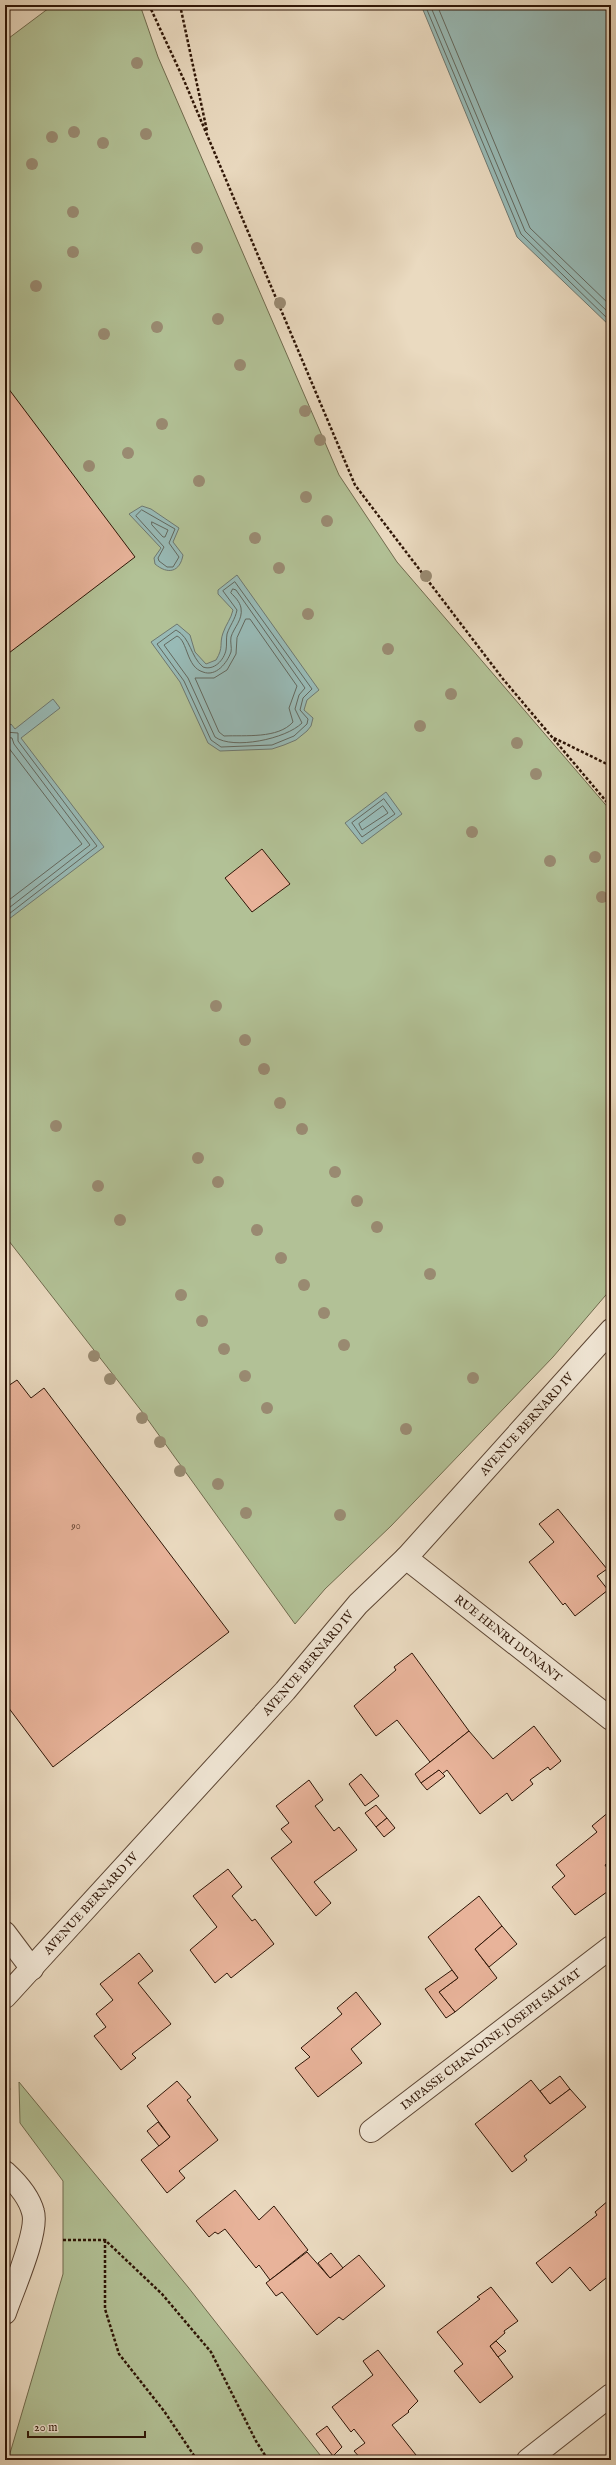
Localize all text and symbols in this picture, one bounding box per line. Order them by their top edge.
street label: AVENUE BERNARD IV [476,1369,578,1480]
house number: 90 [70,1520,81,1533]
street label: RUE HENRI DUNANT [451,1592,565,1686]
street label: AVENUE BERNARD IV [259,1607,358,1720]
street label: AVENUE BERNARD IV [40,1849,142,1959]
street label: IMPASSE CHANOINE JOSEPH SALVAT [398,1965,585,2113]
scale bar [28,2413,145,2439]
text: 20 m [34,2420,57,2435]

